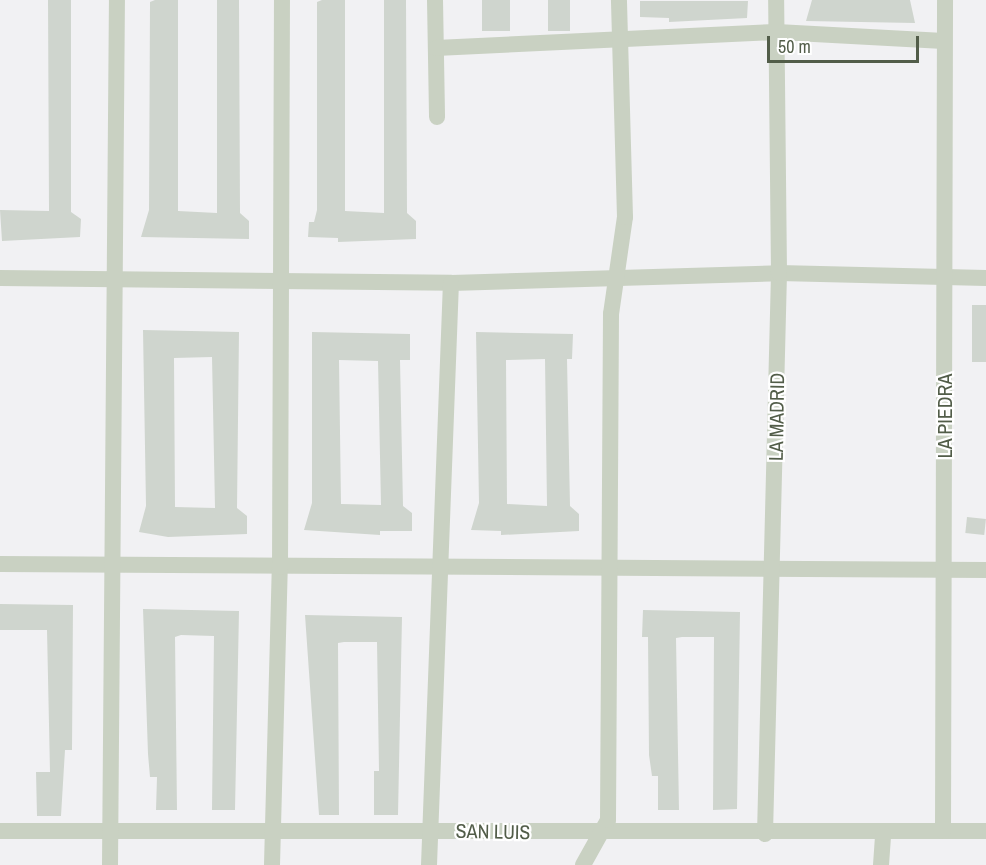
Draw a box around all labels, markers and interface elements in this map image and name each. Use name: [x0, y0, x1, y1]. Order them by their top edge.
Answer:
scale bar: [770, 24, 922, 62]
text: 50 m: [778, 34, 811, 59]
street label: LA MADRID: [763, 372, 789, 462]
street label: LA PIEDRA: [932, 373, 956, 459]
street label: SAN LUIS: [455, 818, 531, 844]

